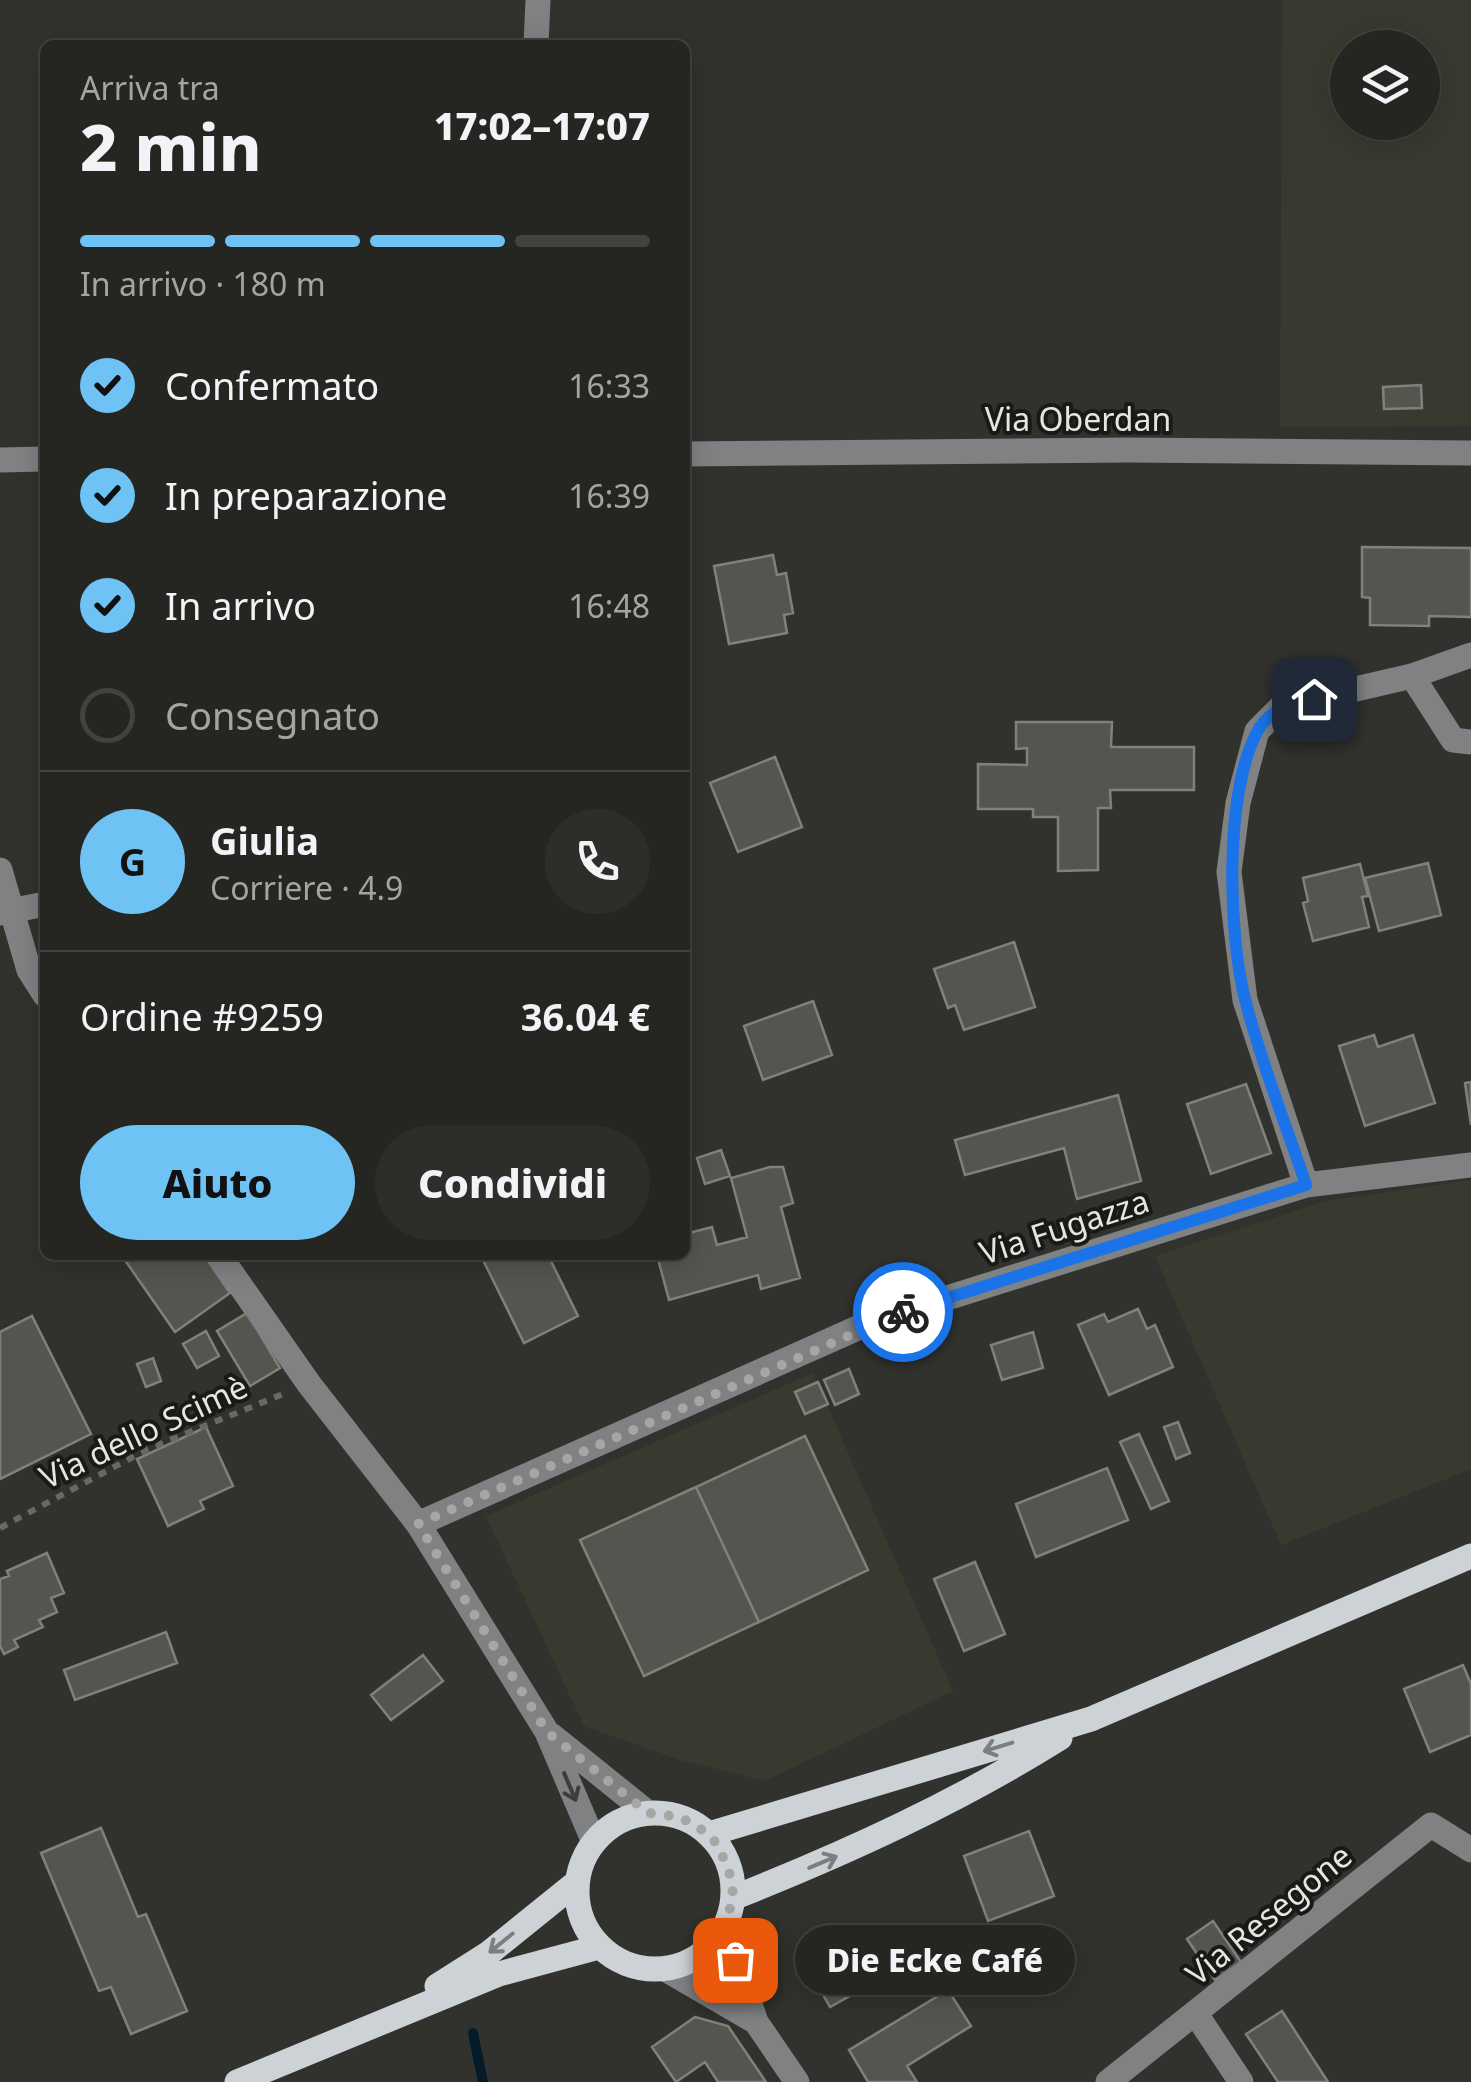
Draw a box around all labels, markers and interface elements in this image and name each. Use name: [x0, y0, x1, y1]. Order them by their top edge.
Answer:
map controls: [1330, 30, 1440, 140]
button: layers: [1330, 30, 1440, 140]
text: Arriva tra: [80, 66, 220, 109]
text: 17:02–17:07: [434, 99, 650, 151]
text: 2 min: [80, 102, 262, 190]
text: In arrivo · 180 m: [80, 262, 326, 305]
icon: check: [80, 358, 135, 413]
text: Confermato: [165, 359, 379, 411]
text: 16:33: [568, 364, 650, 407]
street label: Via Oberdan: [985, 397, 1171, 440]
icon: check: [80, 468, 135, 523]
text: In preparazione: [165, 469, 448, 521]
text: 16:39: [568, 474, 650, 517]
icon: check: [80, 578, 135, 633]
text: In arrivo: [165, 579, 316, 631]
text: 16:48: [568, 584, 650, 627]
pin: [1272, 657, 1357, 742]
icon: home: [1287, 672, 1342, 727]
text: Consegnato: [165, 689, 380, 741]
button: phone: [545, 809, 650, 914]
text: Giulia: [210, 814, 319, 866]
text: G: [119, 835, 146, 887]
text: Corriere · 4.9: [210, 866, 403, 909]
text: Ordine #9259: [80, 990, 324, 1042]
text: 36.04 €: [521, 990, 650, 1042]
button: Aiuto: [80, 1125, 355, 1240]
button: Condividi: [375, 1125, 650, 1240]
street label: Via Fugazza: [974, 1178, 1154, 1274]
courier: [853, 1262, 953, 1362]
icon: bike: [876, 1285, 931, 1340]
street label: Via dello Scimè: [32, 1364, 254, 1498]
one-way arrow: [982, 1739, 1014, 1757]
one-way arrow: [562, 1771, 580, 1802]
street label: Via Resegone: [1176, 1834, 1360, 1994]
one-way arrow: [807, 1852, 838, 1870]
pin: [693, 1918, 778, 2003]
callout: Die Ecke Café: [795, 1925, 1075, 1995]
one-way arrow: [488, 1932, 514, 1954]
icon: bag: [708, 1933, 763, 1988]
text: Die Ecke Café: [827, 1938, 1043, 1981]

